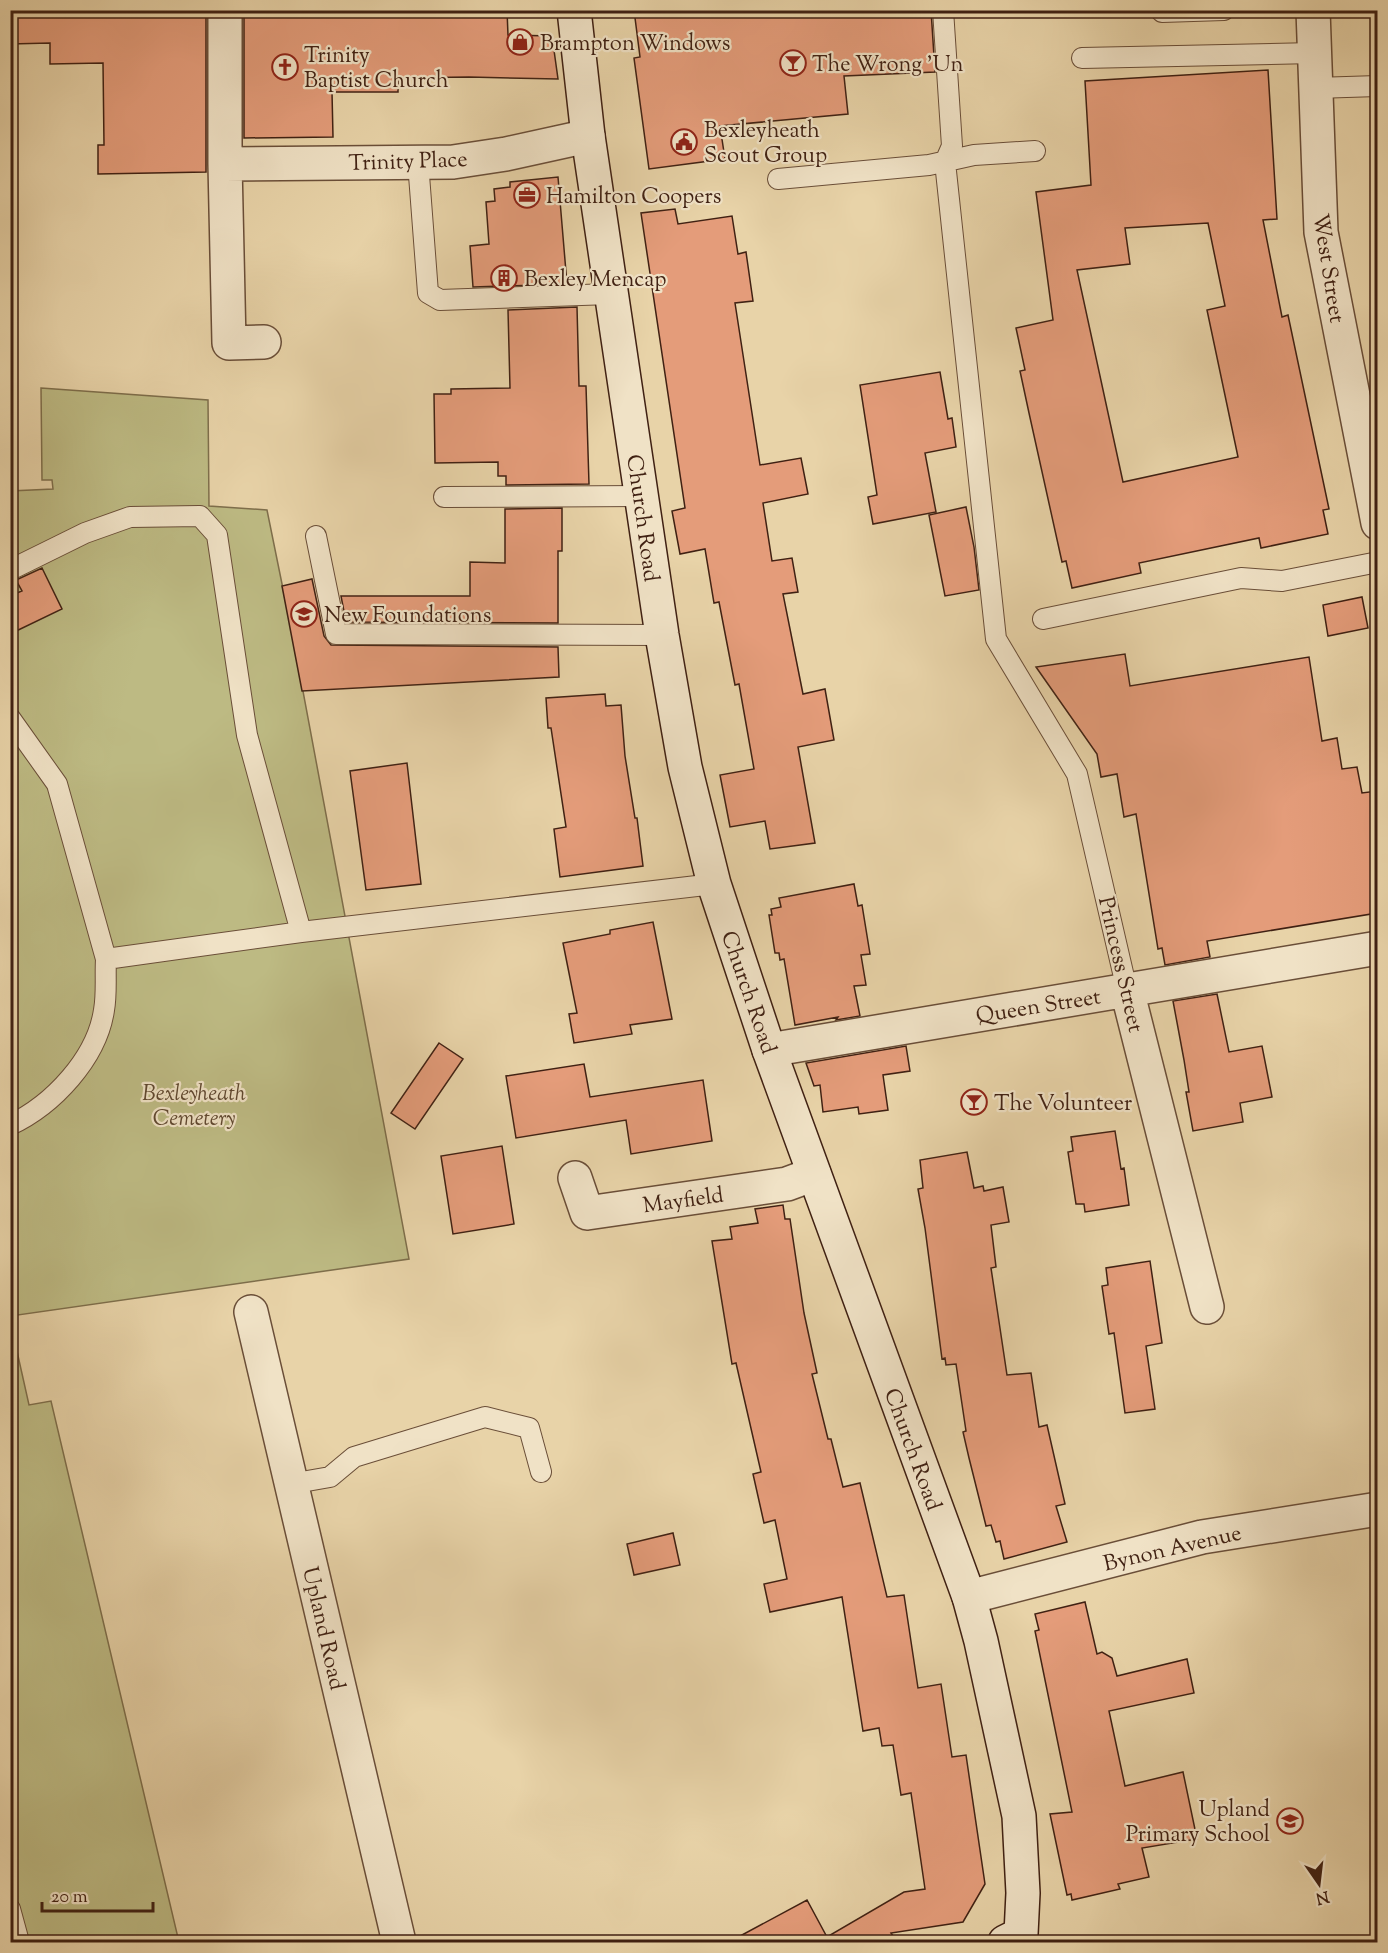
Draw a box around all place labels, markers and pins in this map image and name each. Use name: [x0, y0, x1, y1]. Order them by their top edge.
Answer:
shop icon: Brampton Windows: [505, 27, 535, 57]
place label: Brampton Windows: [540, 29, 730, 61]
place label: Trinity Baptist Church: [304, 41, 449, 98]
bar icon: The Wrong 'Un: [778, 48, 808, 78]
place label: The Wrong 'Un: [812, 50, 963, 82]
church icon: Trinity Baptist Church: [270, 52, 300, 82]
place label: Bexleyheath Scout Group: [704, 116, 827, 173]
public building icon: Bexleyheath Scout Group: [669, 127, 699, 157]
office icon: Hamilton Coopers: [512, 180, 542, 210]
place label: Hamilton Coopers: [546, 182, 721, 214]
building icon: Bexley Mencap: [489, 263, 519, 293]
place label: Bexley Mencap: [524, 265, 666, 297]
school or university icon: New Foundations: [289, 599, 319, 629]
place label: New Foundations: [324, 601, 491, 633]
bar icon: The Volunteer: [959, 1087, 989, 1117]
place label: The Volunteer: [994, 1089, 1132, 1121]
place label: Upland Primary School: [1126, 1795, 1270, 1852]
school or university icon: Upland Primary School: [1275, 1806, 1305, 1836]

